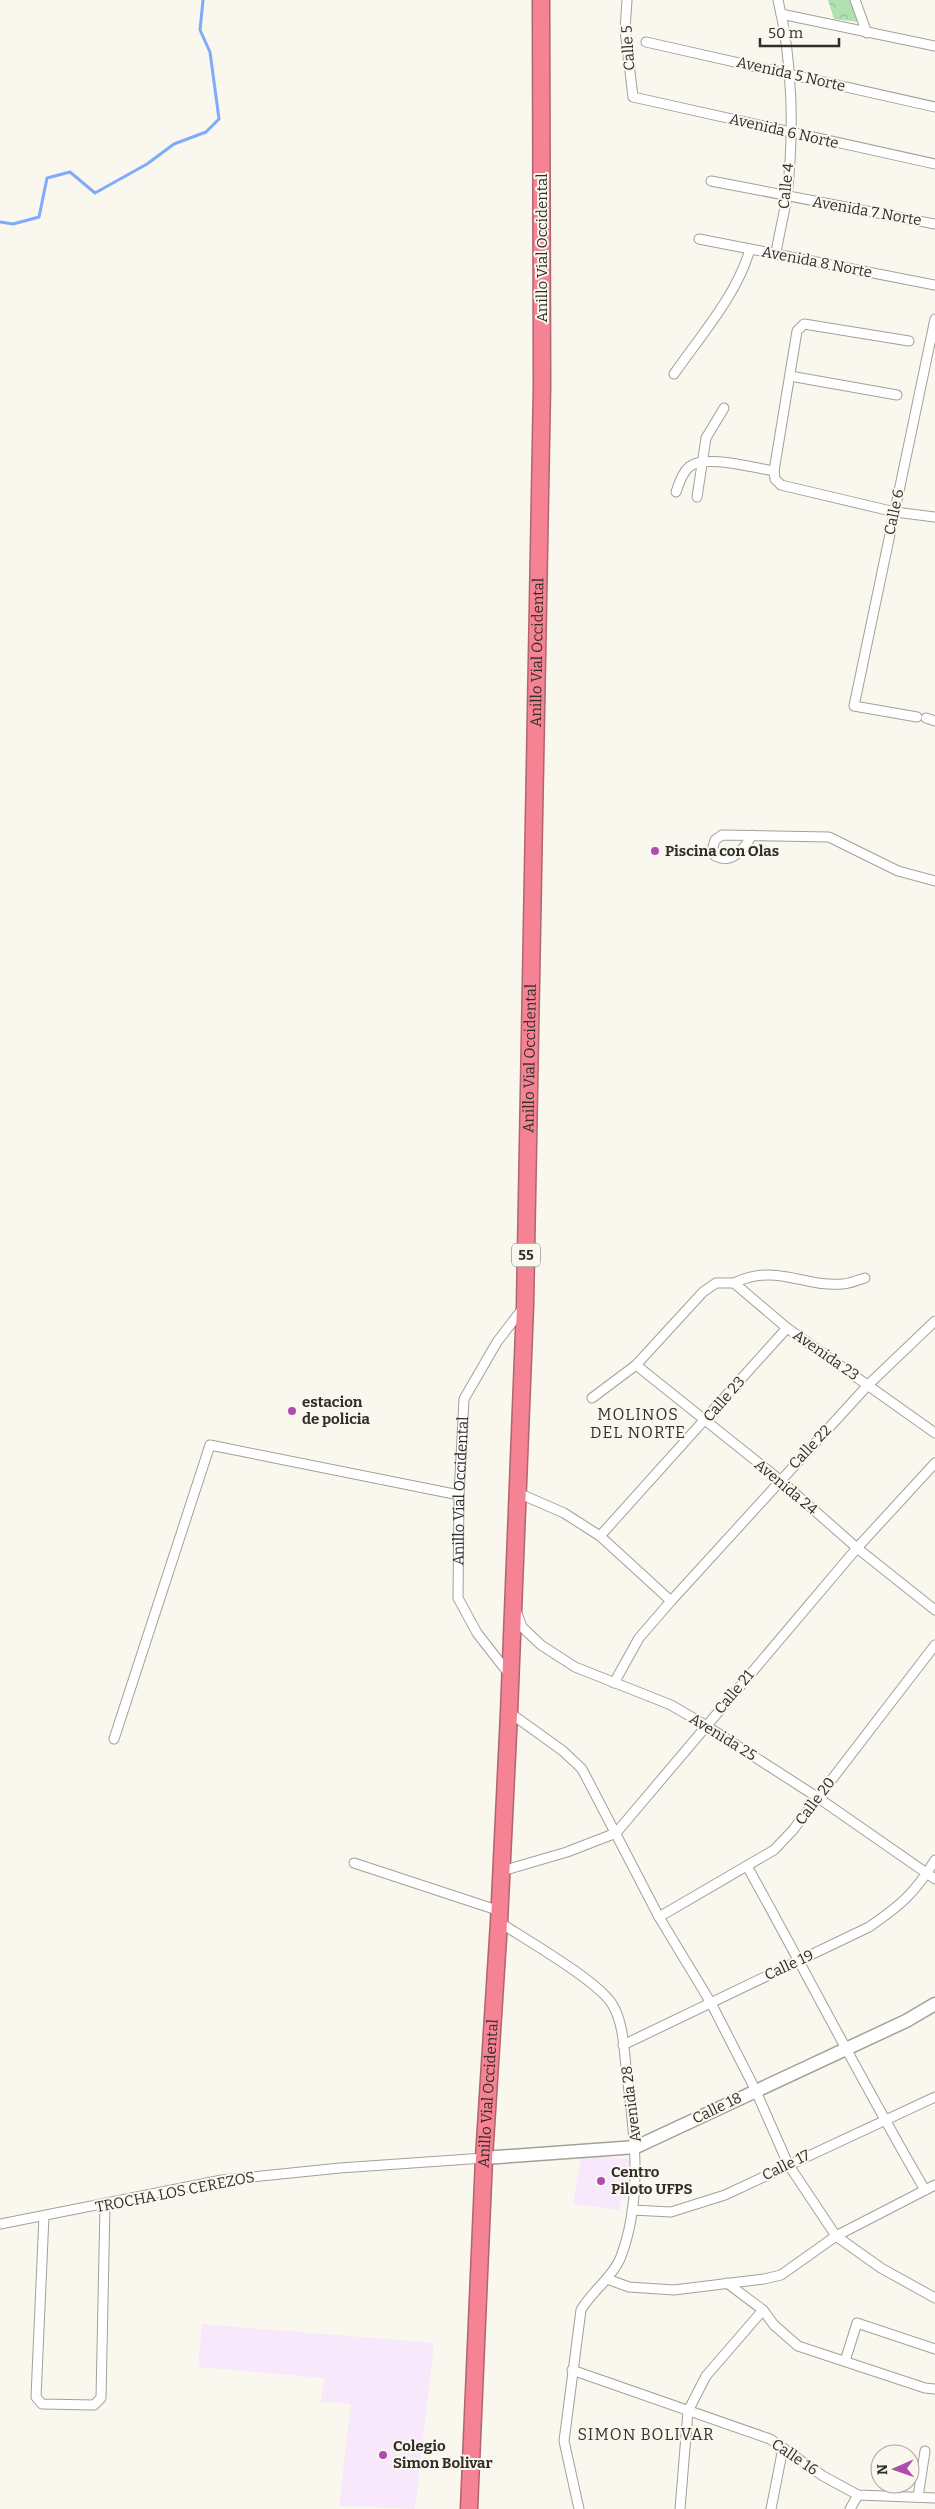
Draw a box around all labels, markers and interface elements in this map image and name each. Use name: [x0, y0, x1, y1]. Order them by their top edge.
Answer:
scale bar: [760, 15, 839, 47]
text: 50 m: [768, 24, 804, 42]
street label: Calle 5: [617, 25, 639, 71]
street label: Avenida 5 Norte: [735, 53, 847, 95]
street label: Avenida 6 Norte: [728, 110, 840, 152]
street label: Calle 4: [775, 162, 797, 210]
street label: Anillo Vial Occidental: [533, 174, 551, 322]
street label: Avenida 7 Norte: [811, 193, 923, 229]
street label: Avenida 8 Norte: [760, 242, 874, 282]
street label: Calle 6: [880, 487, 908, 536]
street label: Anillo Vial Occidental: [527, 578, 547, 727]
place label: Piscina con Olas: [665, 842, 779, 860]
marker: Piscina con Olas: [649, 845, 661, 857]
street label: Anillo Vial Occidental: [519, 984, 540, 1133]
road number: 55: [512, 1244, 540, 1266]
street label: Avenida 23: [790, 1326, 862, 1384]
street label: Calle 23: [699, 1373, 749, 1425]
place label: estacion de policia: [302, 1393, 370, 1428]
marker: estacion de policia: [286, 1405, 298, 1417]
district label: MOLINOS DEL NORTE: [590, 1405, 686, 1442]
street label: Anillo Vial Occidental: [449, 1416, 472, 1566]
street label: Calle 22: [785, 1421, 835, 1473]
street label: Avenida 24: [751, 1456, 821, 1519]
street label: Calle 21: [710, 1666, 758, 1718]
street label: Avenida 25: [686, 1709, 760, 1765]
street label: Calle 20: [791, 1774, 839, 1828]
street label: Calle 19: [761, 1946, 817, 1984]
street label: Anillo Vial Occidental: [475, 2018, 502, 2168]
street label: Avenida 28: [617, 2065, 645, 2143]
street label: Calle 18: [689, 2088, 745, 2128]
street label: Calle 17: [759, 2146, 813, 2184]
place label: Centro Piloto UFPS: [611, 2163, 692, 2198]
street label: TROCHA LOS CEREZOS: [94, 2168, 256, 2216]
marker: Centro Piloto UFPS: [595, 2175, 607, 2187]
district label: SIMON BOLIVAR: [577, 2425, 715, 2444]
street label: Calle 16: [768, 2435, 822, 2479]
place label: Colegio Simon Bolivar: [393, 2437, 493, 2472]
north arrow: [870, 2444, 920, 2494]
marker: Colegio Simon Bolivar: [377, 2449, 389, 2461]
text: N: [874, 2464, 891, 2475]

